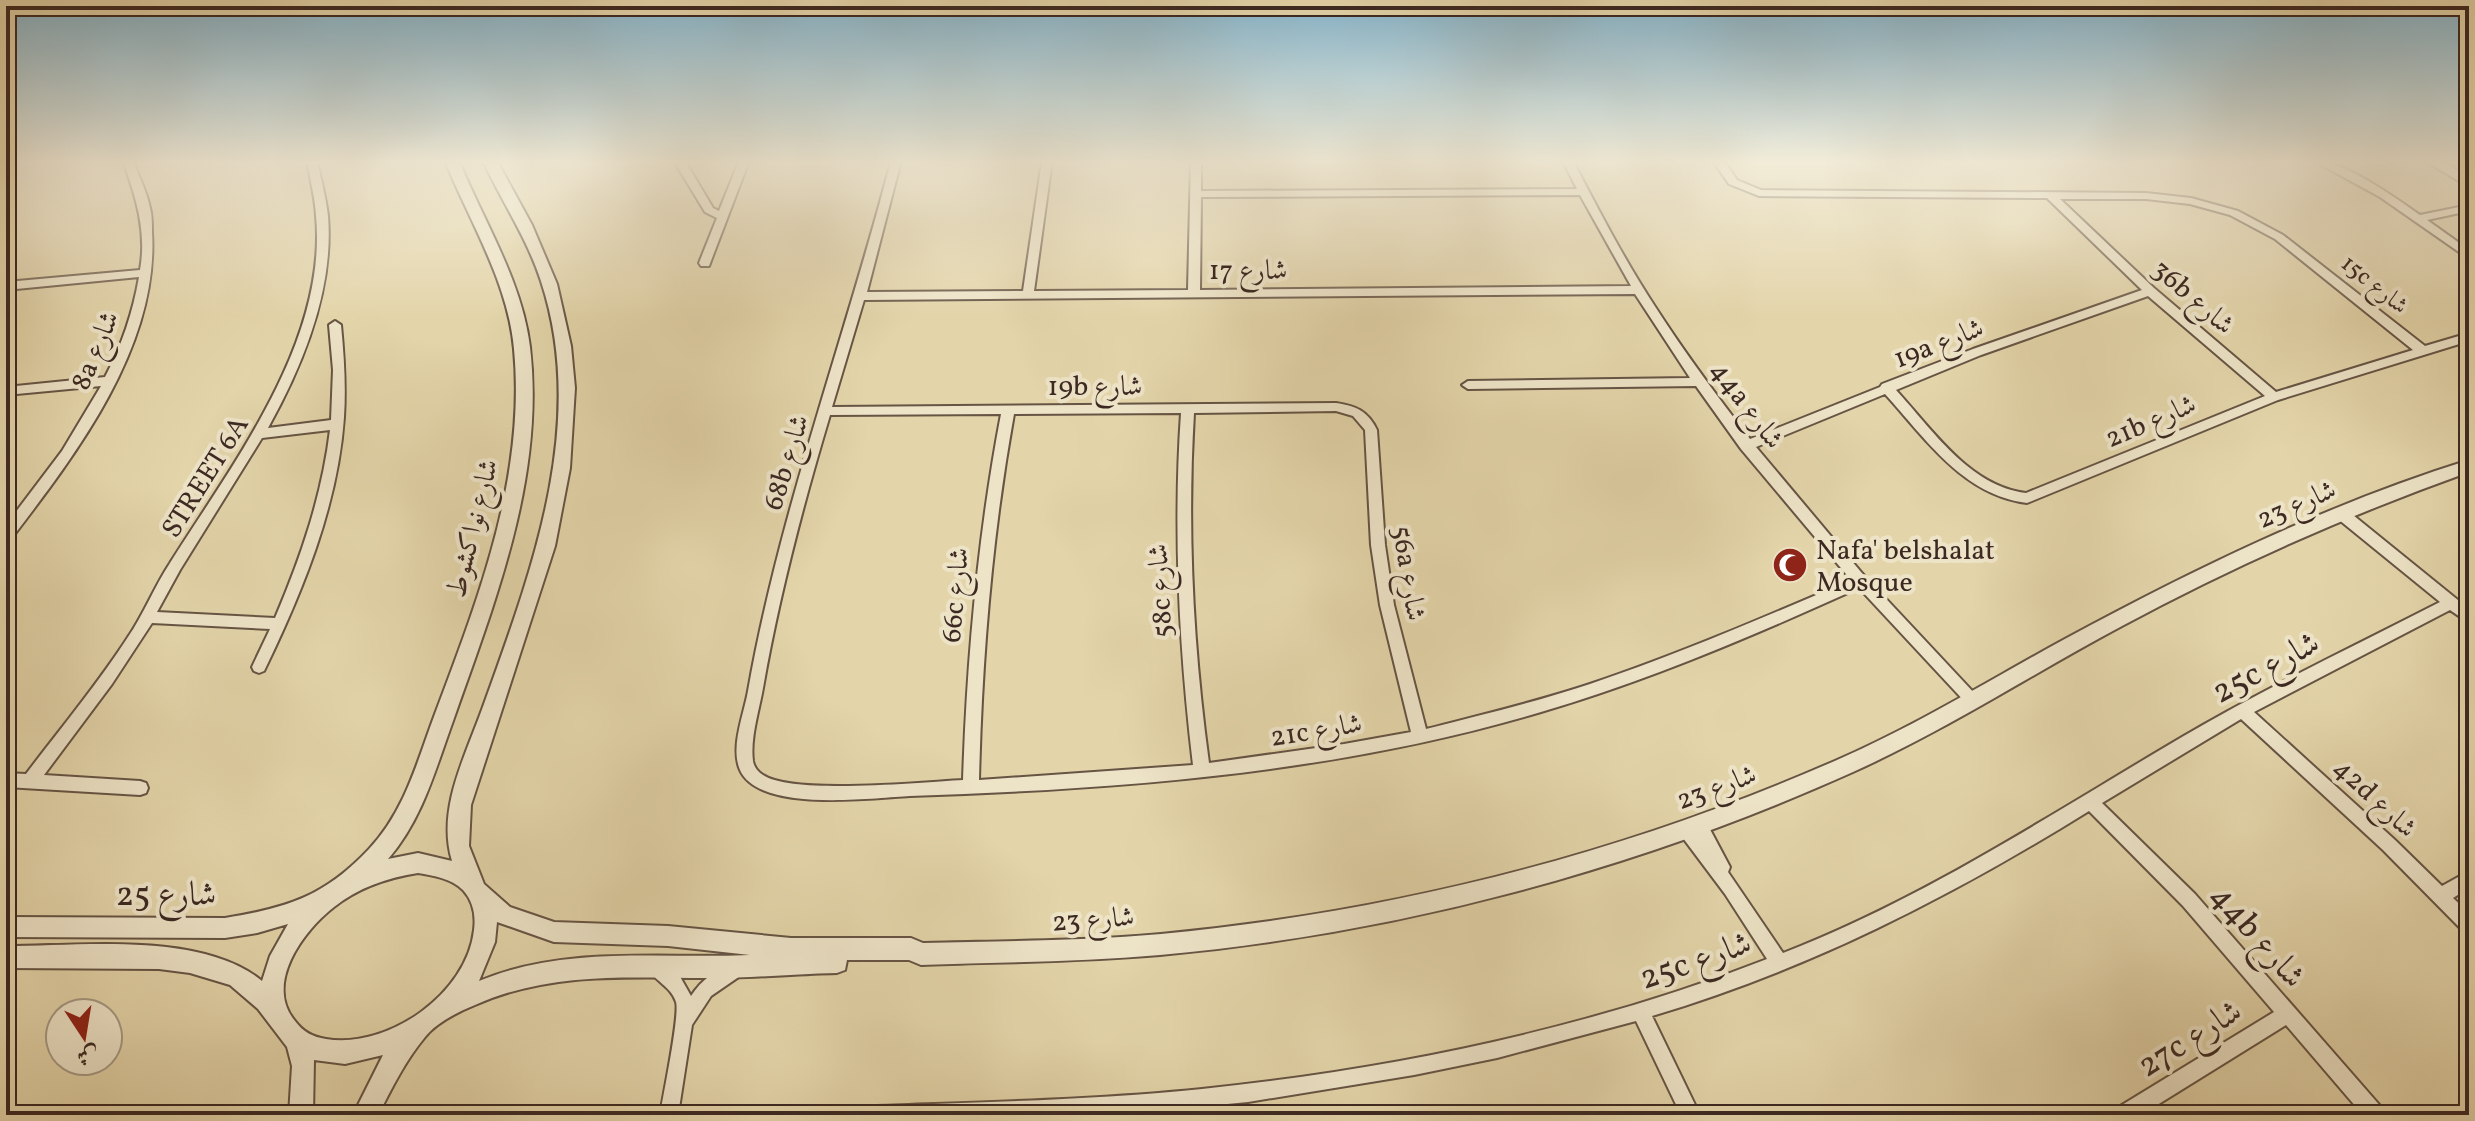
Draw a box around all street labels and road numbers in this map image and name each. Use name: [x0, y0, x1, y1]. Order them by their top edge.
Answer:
street label: 15c شارع: [2332, 248, 2415, 324]
street label: 36b شارع: [2141, 251, 2242, 346]
street label: شارع 17: [1209, 252, 1287, 293]
street label: 8a شارع: [62, 305, 132, 397]
street label: 19a شارع: [1888, 309, 1990, 381]
street label: 44a شارع: [1698, 353, 1792, 459]
street label: 19b شارع: [1048, 368, 1142, 409]
street label: 21b شارع: [2099, 386, 2203, 461]
street label: STREET 6A: [153, 409, 259, 546]
street label: 68b شارع: [754, 410, 822, 516]
street label: شارع نواكشوط: [437, 455, 511, 602]
street label: شارع 23: [2251, 471, 2343, 541]
street label: 56a شارع: [1379, 523, 1434, 624]
street label: 58c شارع: [1140, 543, 1185, 639]
street label: 66c شارع: [933, 546, 982, 644]
street label: 25c شارع: [2205, 621, 2330, 719]
street label: 21c شارع: [1268, 705, 1366, 760]
street label: 42d شارع: [2322, 750, 2425, 849]
street label: شارع 23: [1671, 756, 1763, 823]
street label: شارع 25: [116, 873, 216, 922]
street label: 44b شارع: [2196, 875, 2315, 1001]
street label: شارع 23: [1051, 898, 1136, 945]
street label: 25c شارع: [1634, 921, 1759, 1005]
street label: 27c شارع: [2130, 990, 2253, 1092]

